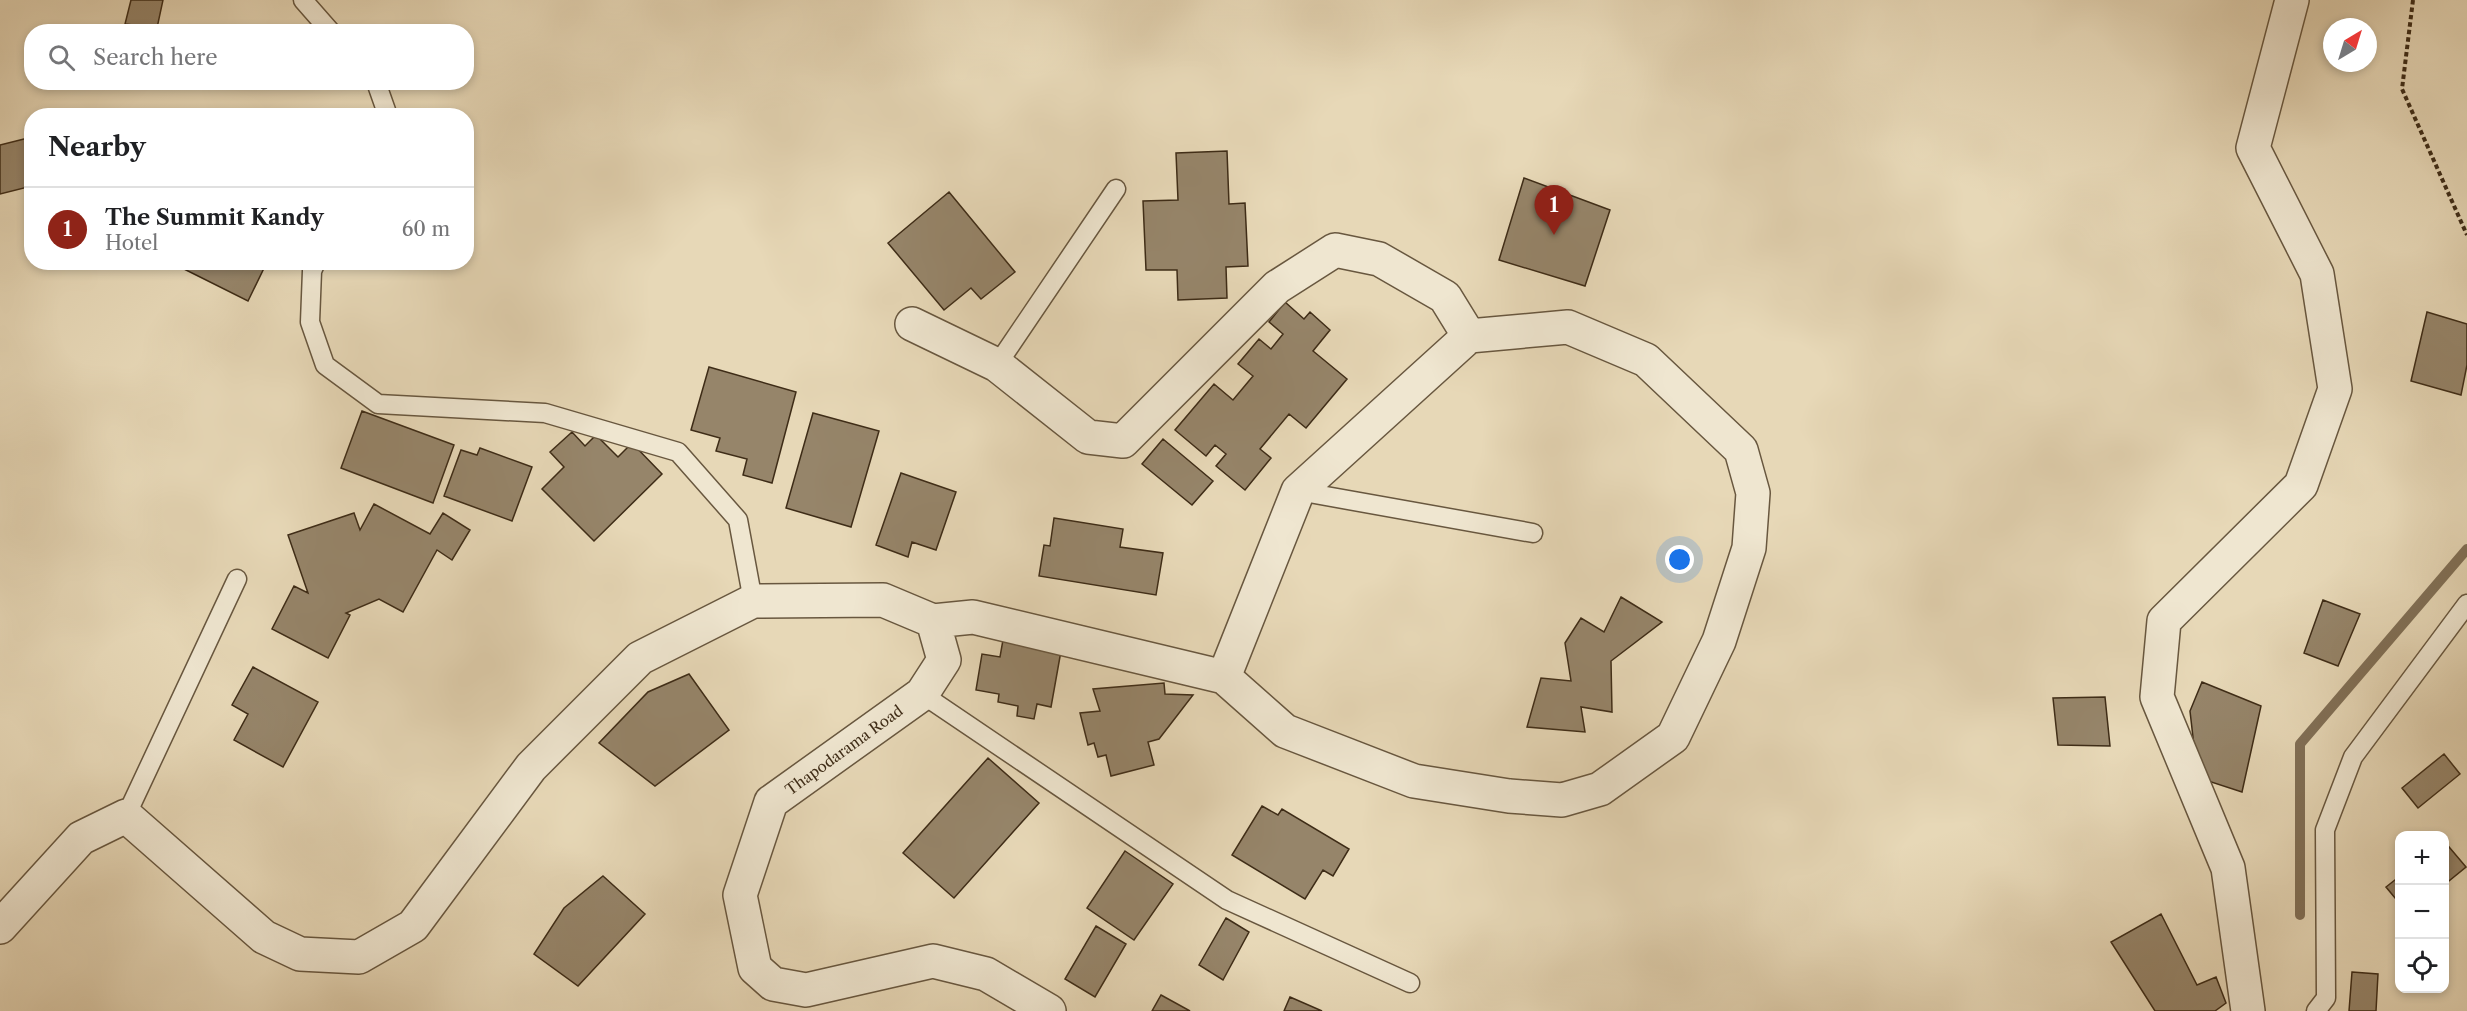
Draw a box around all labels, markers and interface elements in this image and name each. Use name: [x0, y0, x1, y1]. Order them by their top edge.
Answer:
north arrow: [2323, 18, 2377, 72]
search box: [24, 24, 474, 90]
icon: search: [45, 41, 78, 74]
text: Search here: [93, 44, 218, 71]
text: Nearby: [48, 131, 146, 163]
pin: 1: [1534, 186, 1574, 235]
text: The Summit Kandy: [105, 204, 324, 231]
text: 1: [63, 217, 72, 241]
text: 60 m: [402, 217, 450, 241]
text: Hotel: [105, 231, 158, 255]
your location: [1665, 545, 1694, 574]
street label: Thapodarama Road: [781, 701, 907, 799]
map controls: [2395, 831, 2449, 993]
button: +: [2395, 831, 2449, 885]
button: −: [2395, 885, 2449, 939]
button: locate: [2395, 939, 2449, 993]

